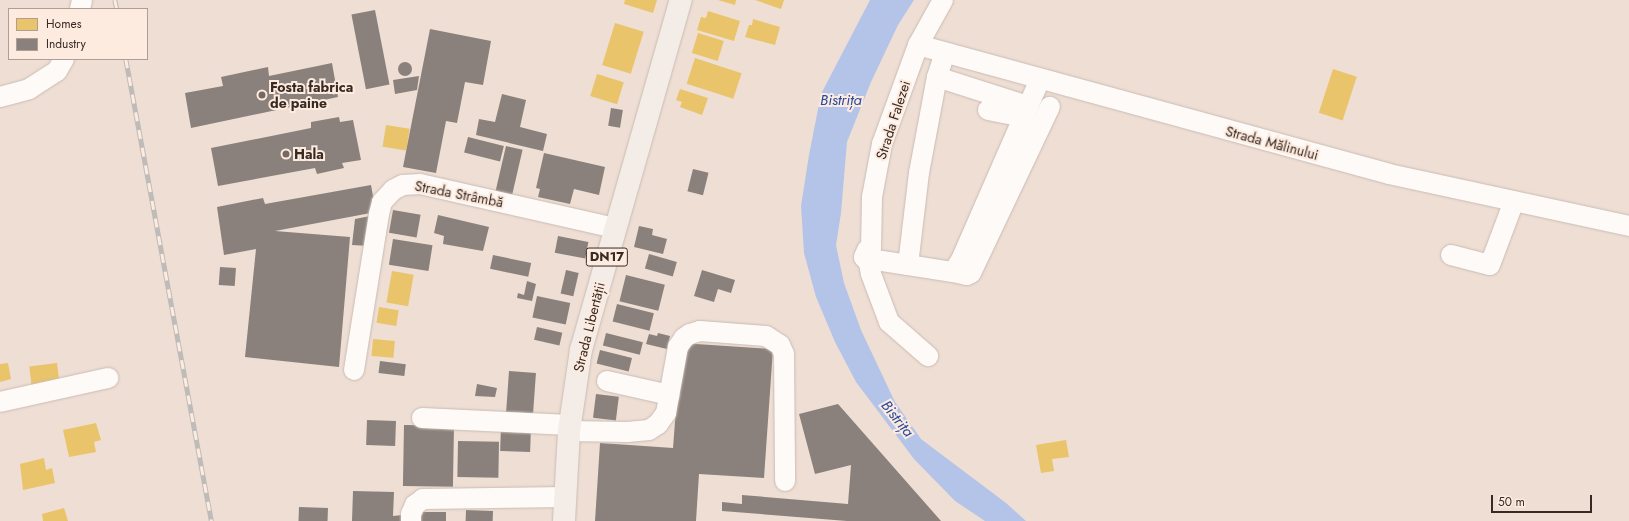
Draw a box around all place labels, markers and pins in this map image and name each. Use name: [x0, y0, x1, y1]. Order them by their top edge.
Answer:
place label: Fosta fabrica de paine: [270, 79, 353, 112]
marker: Fosta fabrica de paine: [257, 90, 267, 100]
place label: Hala: [294, 146, 324, 162]
marker: Hala: [281, 149, 291, 159]

